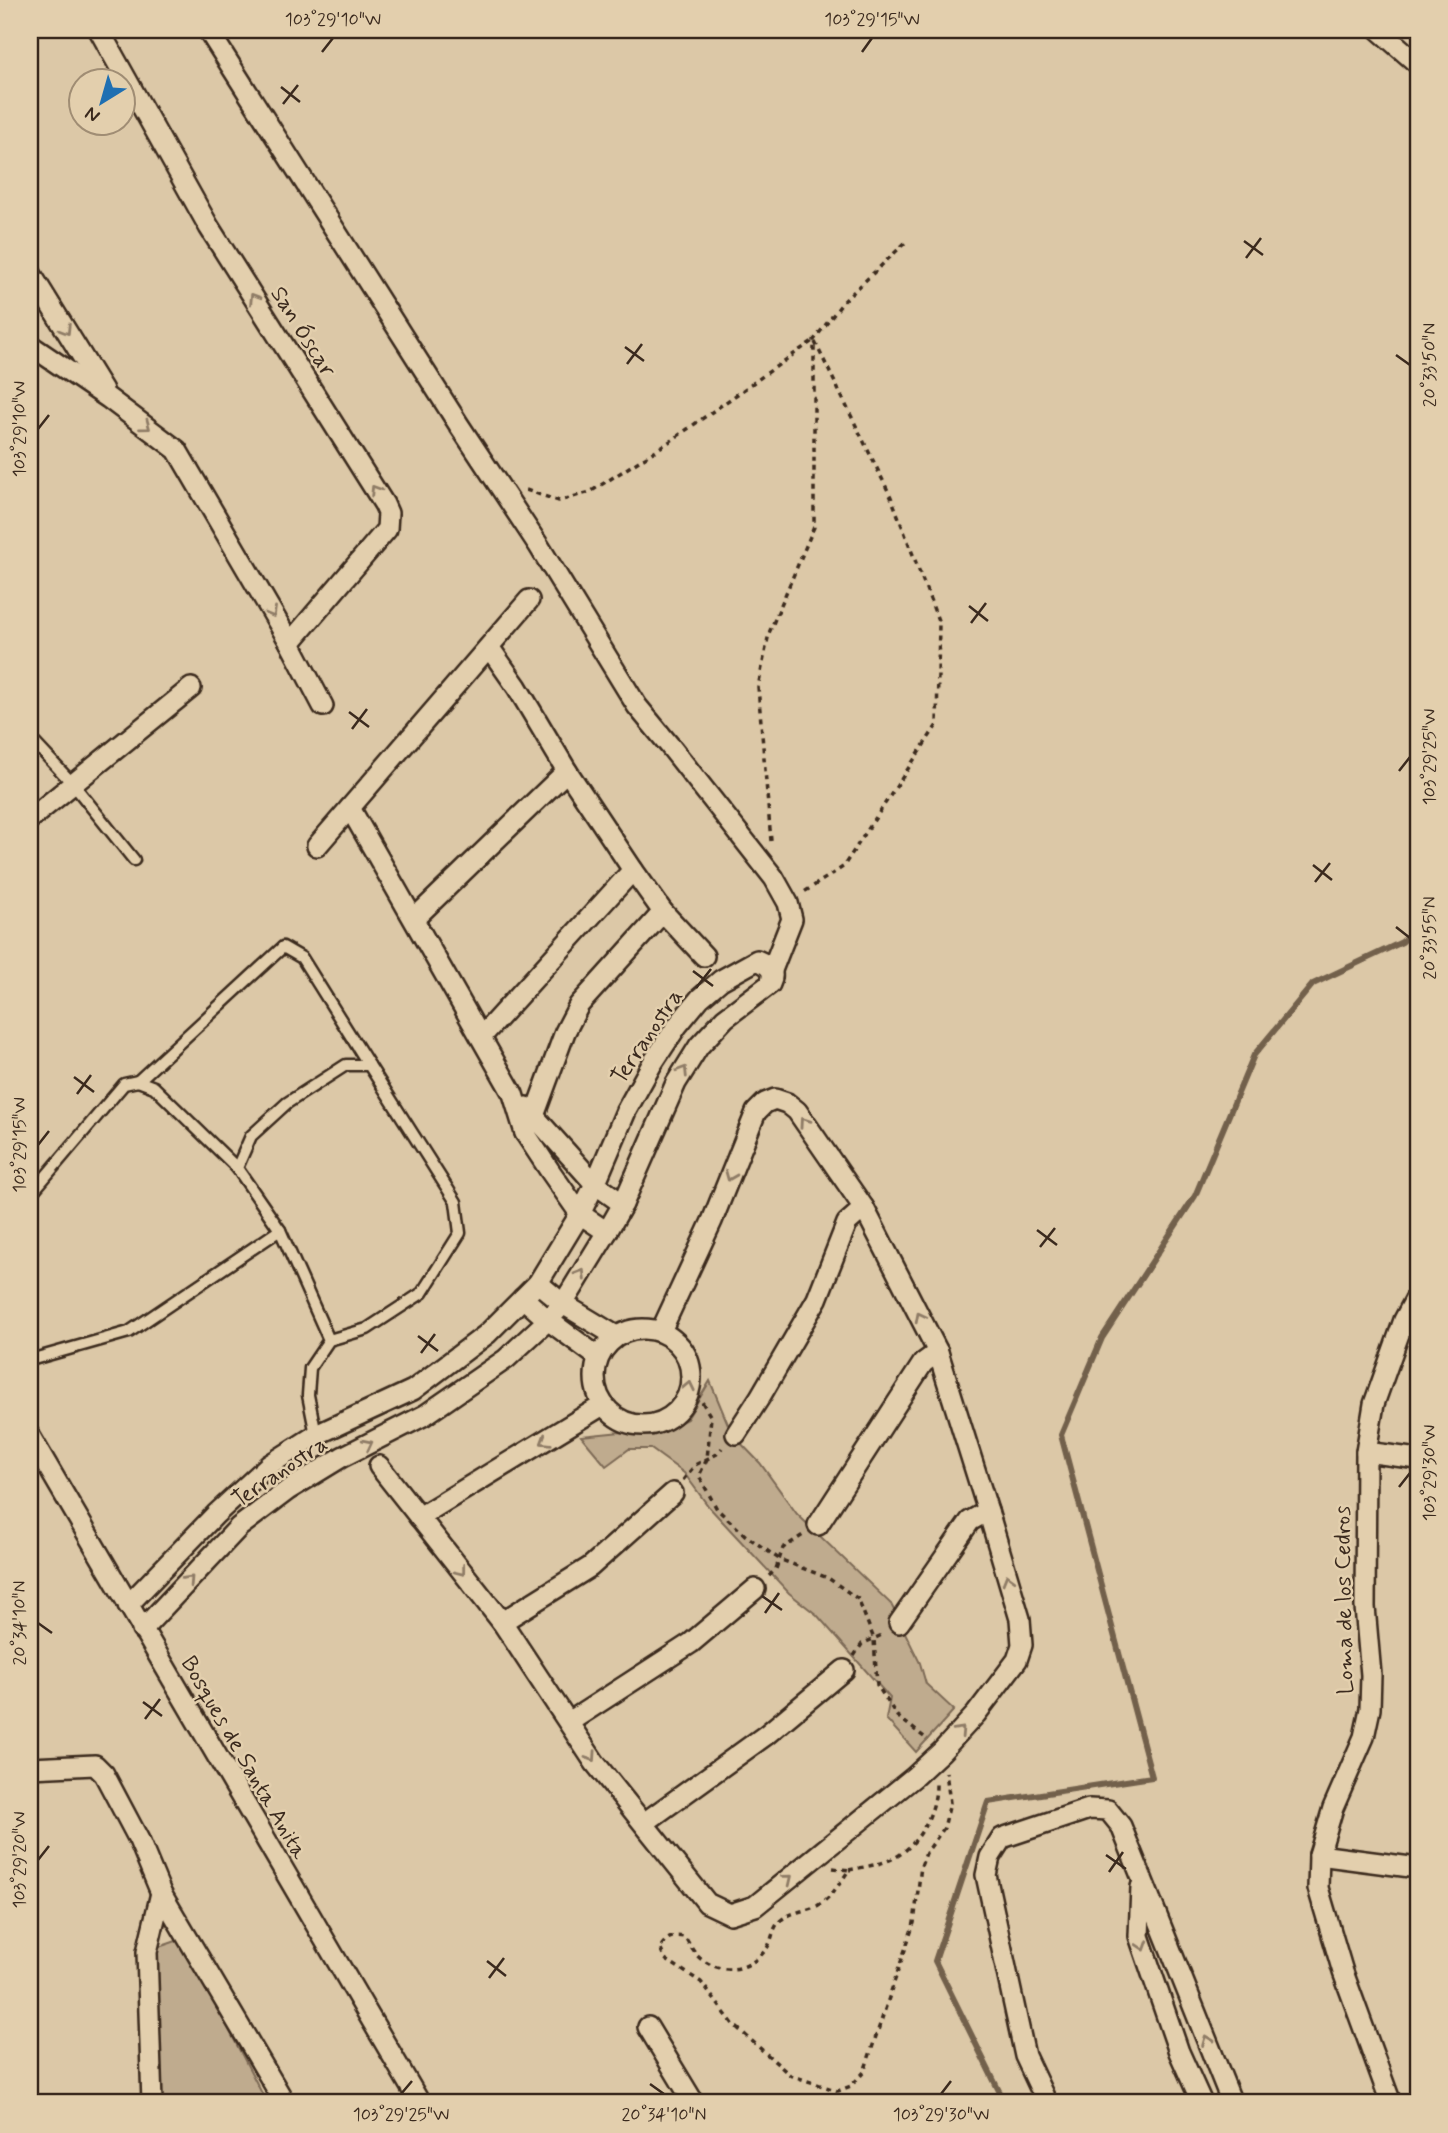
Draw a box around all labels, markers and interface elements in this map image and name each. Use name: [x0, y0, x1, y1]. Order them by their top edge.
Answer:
text: 103°29'10"W: [285, 8, 381, 32]
text: 103°29'15"W: [824, 8, 920, 32]
north arrow: [66, 66, 136, 136]
text: N: [80, 101, 105, 128]
street label: San Óscar: [263, 281, 342, 383]
one-way arrow: [249, 292, 262, 305]
one-way arrow: [57, 322, 70, 335]
text: 20°33'50"N: [1418, 323, 1442, 407]
text: 103°29'10"W: [8, 381, 32, 477]
one-way arrow: [138, 418, 150, 431]
one-way arrow: [371, 485, 384, 498]
one-way arrow: [264, 605, 277, 618]
text: 103°29'25"W: [1418, 709, 1442, 805]
text: 20°33'55"N: [1418, 896, 1442, 980]
street label: Terranostra: [605, 984, 691, 1091]
one-way arrow: [675, 1066, 688, 1079]
text: 103°29'15"W: [8, 1097, 32, 1193]
one-way arrow: [800, 1117, 812, 1130]
one-way arrow: [724, 1169, 738, 1182]
one-way arrow: [573, 1269, 586, 1282]
one-way arrow: [914, 1312, 928, 1325]
one-way arrow: [681, 1380, 696, 1392]
text: 103°29'30"W: [1418, 1425, 1442, 1521]
street label: Terranostra: [227, 1430, 334, 1516]
one-way arrow: [540, 1433, 553, 1446]
one-way arrow: [361, 1438, 373, 1452]
street label: Loma de los Cedros: [1328, 1505, 1362, 1695]
one-way arrow: [453, 1563, 466, 1575]
one-way arrow: [1001, 1573, 1016, 1585]
one-way arrow: [180, 1575, 193, 1588]
text: 20°34'10"N: [8, 1581, 32, 1665]
street label: Bosques de Santa Anita: [173, 1651, 314, 1865]
one-way arrow: [952, 1726, 964, 1739]
one-way arrow: [583, 1749, 596, 1762]
text: 103°29'20"W: [8, 1811, 32, 1909]
one-way arrow: [779, 1875, 792, 1887]
one-way arrow: [1134, 1940, 1149, 1952]
one-way arrow: [1201, 2035, 1215, 2047]
text: 103°29'25"W: [353, 2103, 449, 2127]
text: 20°34'10"N: [622, 2103, 706, 2127]
text: 103°29'30"W: [893, 2103, 989, 2127]

